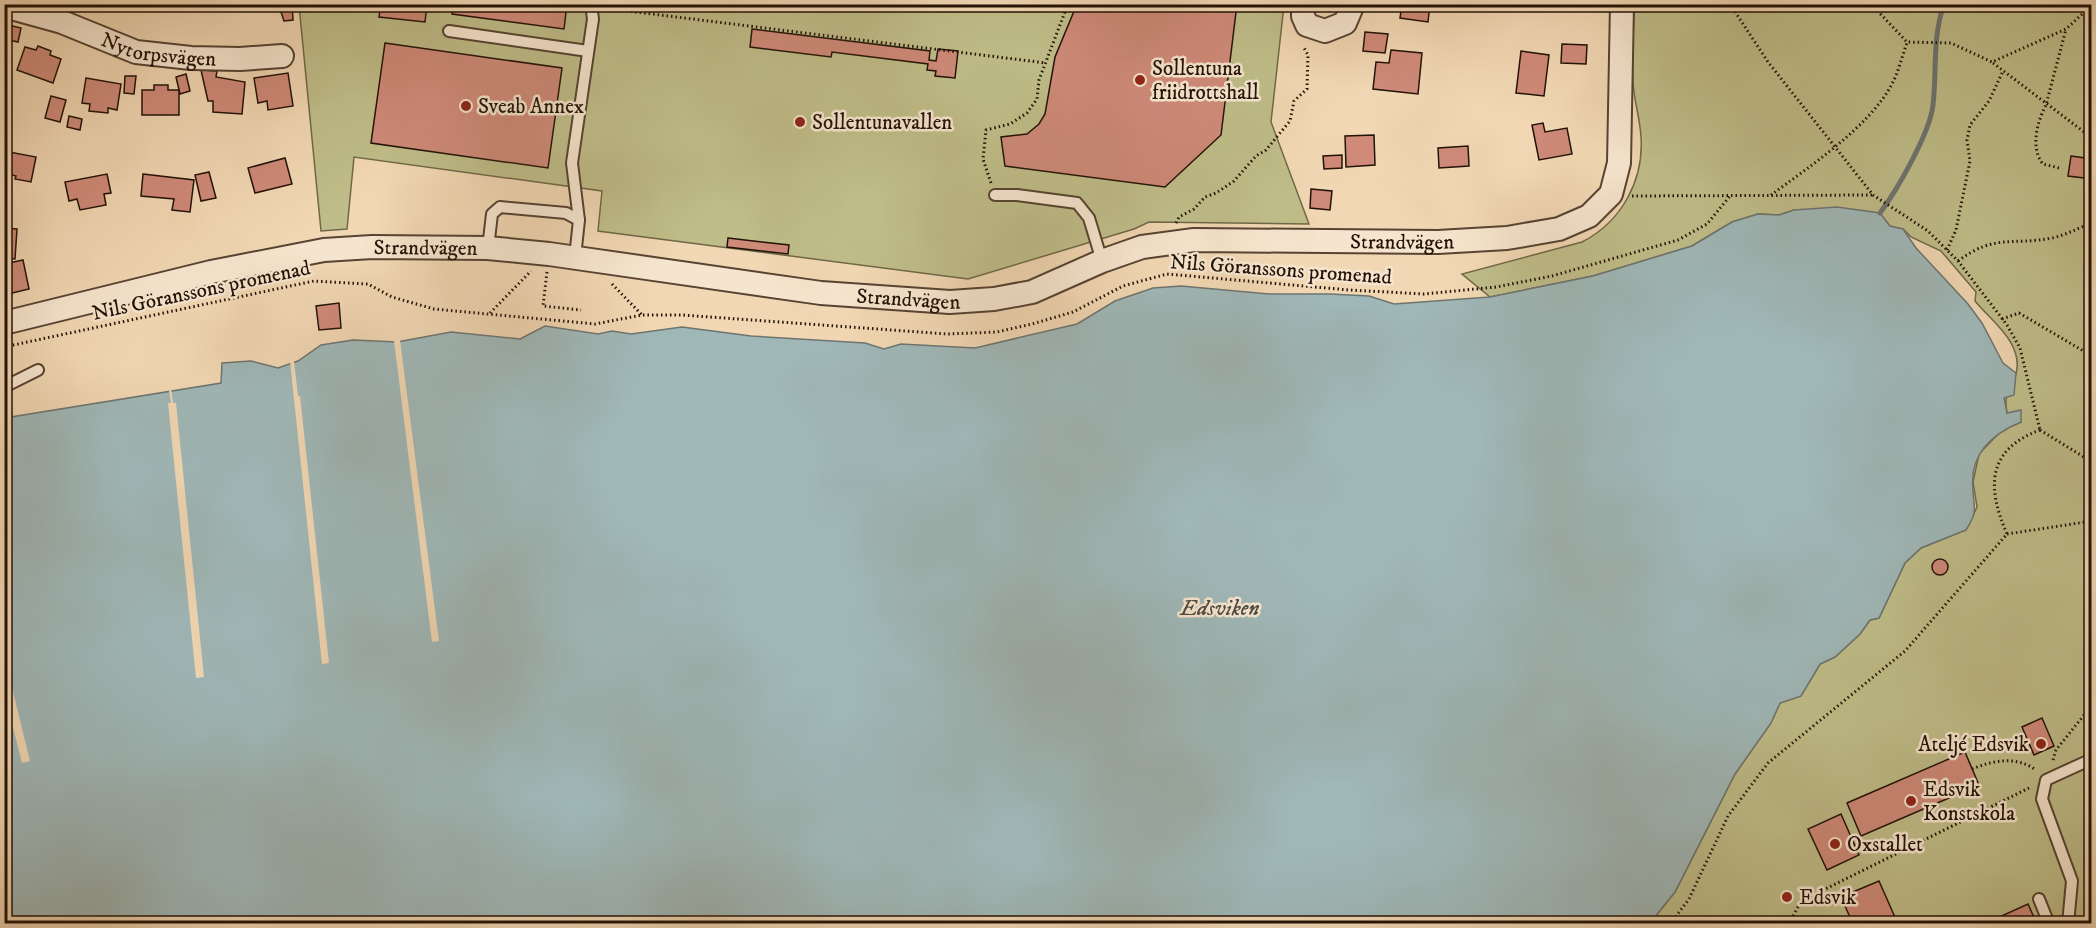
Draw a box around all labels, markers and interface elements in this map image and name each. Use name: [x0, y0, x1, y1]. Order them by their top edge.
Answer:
street label: Nytorpsvägen: [97, 27, 216, 73]
place label: Sollentuna friidrottshall: [1152, 56, 1260, 106]
marker: Sollentuna friidrottshall: [1133, 73, 1147, 87]
place label: Sveab Annex: [478, 94, 584, 120]
marker: Sveab Annex: [459, 99, 473, 113]
place label: Sollentunavallen: [812, 110, 952, 136]
marker: Sollentunavallen: [793, 115, 807, 129]
street label: Strandvägen: [1350, 229, 1455, 256]
street label: Strandvägen: [374, 235, 478, 262]
street label: Nils Göranssons promenad: [1169, 249, 1393, 291]
street label: Nils Göranssons promenad: [90, 255, 313, 327]
street label: Strandvägen: [856, 284, 961, 316]
water label: Edsviken: [1179, 595, 1259, 622]
place label: Ateljé Edsvik: [1918, 732, 2030, 758]
marker: Ateljé Edsvik: [2034, 737, 2048, 751]
place label: Edsvik Konstskola: [1923, 777, 2015, 827]
marker: Edsvik Konstskola: [1904, 794, 1918, 808]
place label: Oxstallet: [1847, 832, 1923, 858]
marker: Oxstallet: [1828, 837, 1842, 851]
place label: Edsvik: [1799, 885, 1857, 911]
marker: Edsvik: [1780, 890, 1794, 904]

